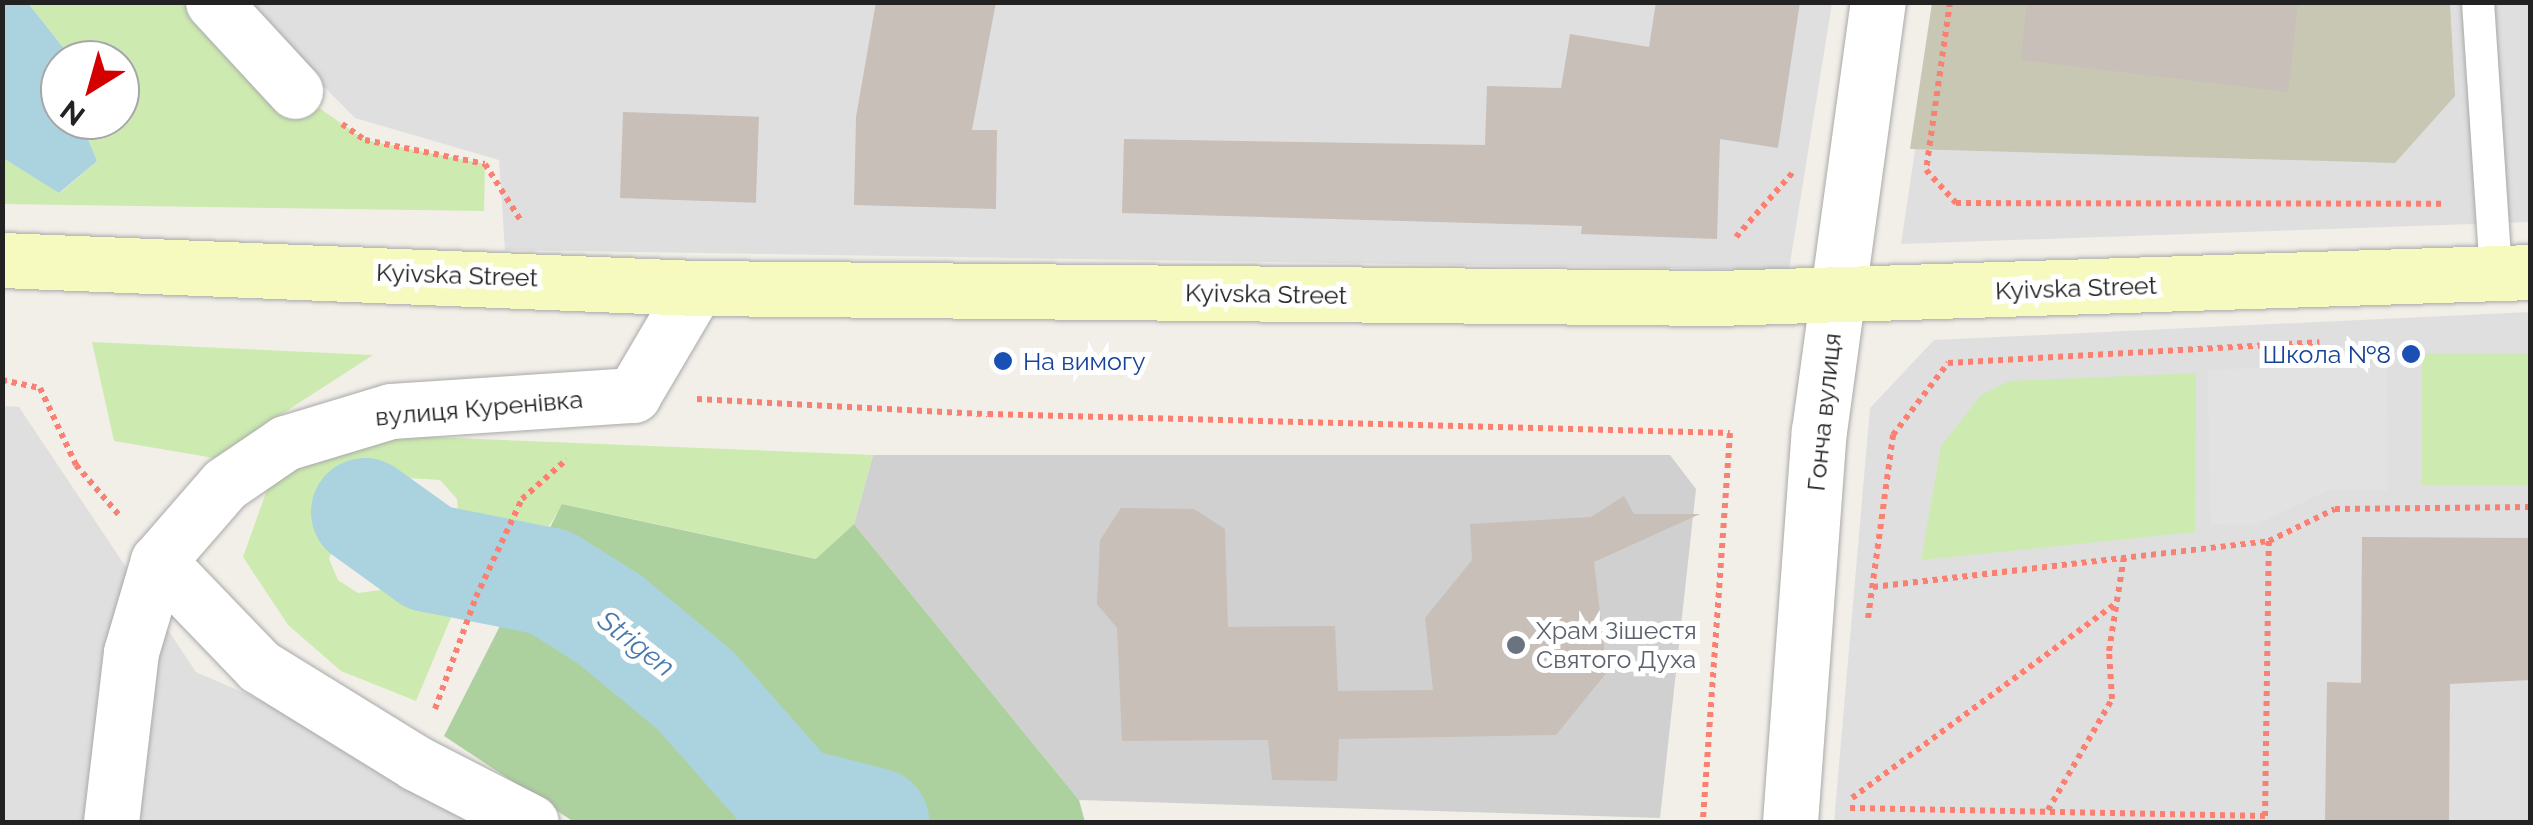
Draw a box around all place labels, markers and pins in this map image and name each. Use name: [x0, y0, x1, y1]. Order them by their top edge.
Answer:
place label: Школа №8: [2263, 339, 2391, 369]
marker: Школа №8: [2400, 343, 2422, 365]
place label: На вимогу: [1023, 346, 1146, 376]
marker: На вимогу: [992, 350, 1014, 372]
place label: Храм Зішестя Святого Духа: [1536, 616, 1697, 675]
marker: Храм Зішестя Святого Духа: [1505, 634, 1527, 656]

